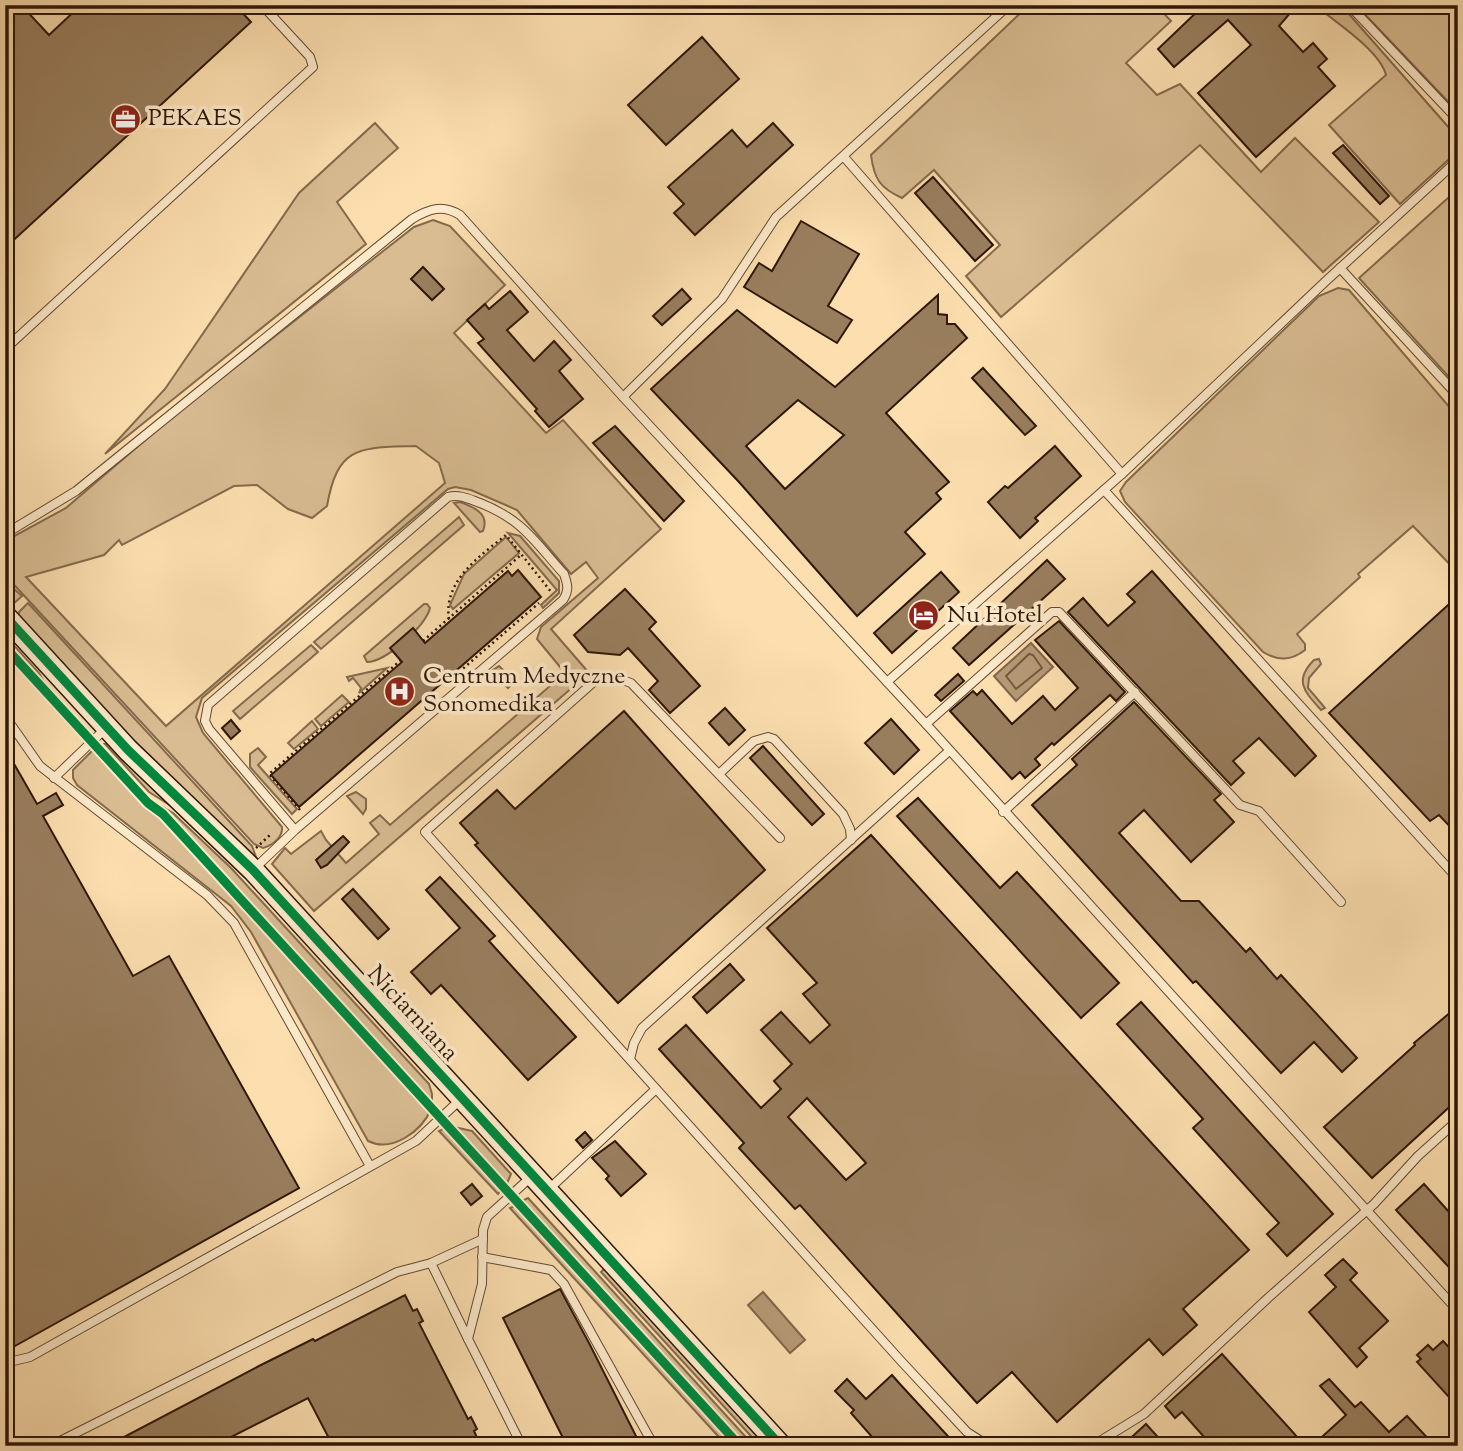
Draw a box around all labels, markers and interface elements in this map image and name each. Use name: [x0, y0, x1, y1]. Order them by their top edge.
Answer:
office icon: PEKAES: [108, 102, 142, 136]
place label: PEKAES: [148, 102, 242, 136]
hotel icon: Nu Hotel: [907, 599, 941, 633]
place label: Nu Hotel: [947, 599, 1043, 633]
place label: Centrum Medyczne Sonomedika: [423, 660, 626, 722]
hospital icon: Centrum Medyczne Sonomedika: [383, 674, 417, 708]
street label: Niciarniana: [358, 958, 466, 1070]

